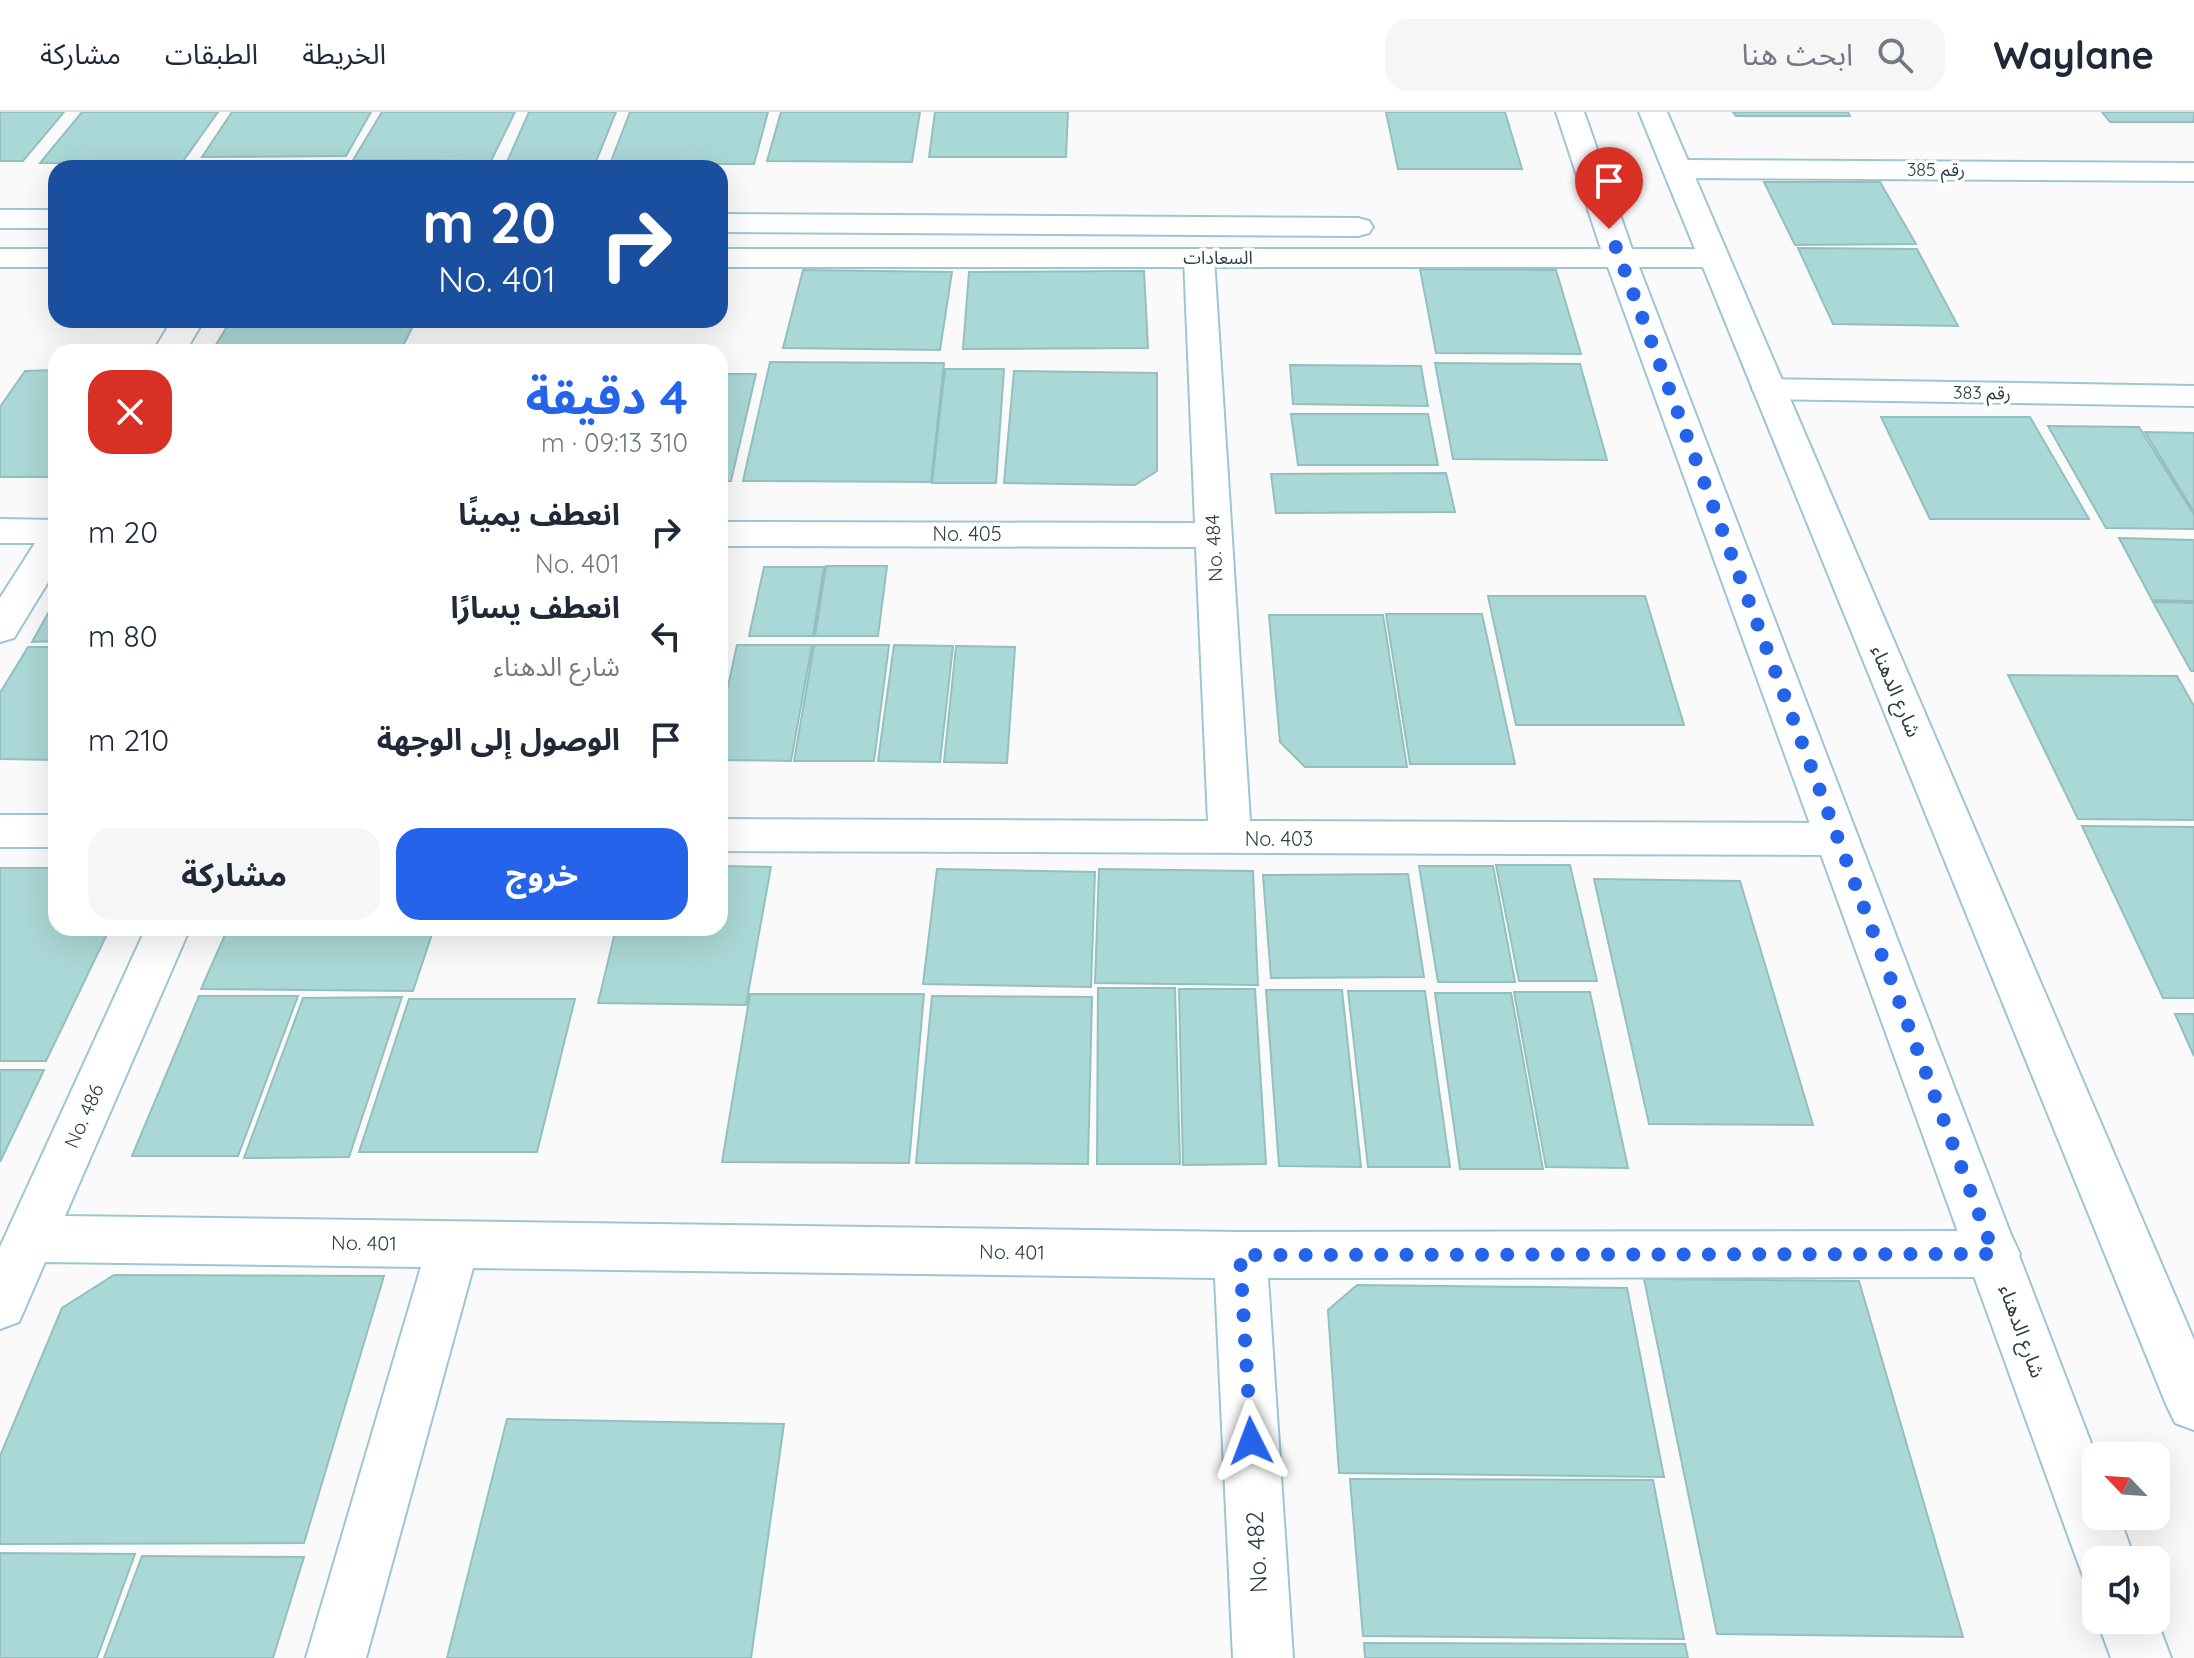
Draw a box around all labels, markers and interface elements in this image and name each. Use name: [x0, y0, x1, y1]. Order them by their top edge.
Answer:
search box: [1385, 19, 1945, 91]
text: Waylane: [1993, 31, 2154, 79]
icon: search: [1873, 33, 1917, 77]
text: ابحث هنا: [1742, 35, 1853, 73]
text: مشاركة: [40, 36, 121, 71]
text: الطبقات: [165, 36, 258, 71]
text: الخريطة: [302, 36, 386, 71]
pin: [1575, 147, 1643, 229]
street label: رقم 385: [1907, 158, 1965, 183]
icon: arrive: [1587, 159, 1631, 203]
text: 20 m: [422, 187, 556, 257]
icon: right: [584, 192, 688, 296]
street label: السعادات: [1183, 246, 1253, 269]
text: No. 401: [438, 256, 556, 301]
text: 4 دقيقة: [526, 366, 688, 426]
button: close: [88, 370, 172, 454]
street label: رقم 383: [1953, 380, 2011, 407]
text: 310 m · 09:13: [541, 426, 688, 459]
text: انعطف يمينًا: [458, 495, 620, 533]
icon: right: [644, 510, 688, 554]
text: 20 m: [88, 513, 158, 551]
street label: No. 484: [1199, 514, 1228, 582]
street label: No. 405: [932, 521, 1002, 546]
text: No. 401: [535, 547, 620, 580]
text: انعطف يسارًا: [450, 588, 620, 626]
icon: left: [644, 614, 688, 658]
text: 80 m: [88, 617, 158, 655]
street label: شارع الدهناء: [1863, 641, 1927, 742]
text: شارع الدهناء: [493, 650, 620, 683]
icon: arrive: [644, 718, 688, 762]
text: الوصول إلى الوجهة: [377, 720, 620, 758]
text: 210 m: [88, 721, 169, 759]
street label: No. 403: [1245, 826, 1313, 851]
button: مشاركة: [88, 828, 380, 920]
button: خروج: [396, 828, 688, 920]
street label: No. 486: [58, 1080, 109, 1152]
street label: No. 401: [331, 1229, 397, 1256]
street label: No. 401: [979, 1238, 1045, 1265]
street label: شارع الدهناء: [1991, 1281, 2051, 1382]
position arrow: [1209, 1399, 1293, 1483]
north arrow: [2082, 1442, 2170, 1530]
map controls: [2082, 1442, 2170, 1634]
street label: No. 482: [1239, 1510, 1273, 1594]
button: sound: [2082, 1546, 2170, 1634]

